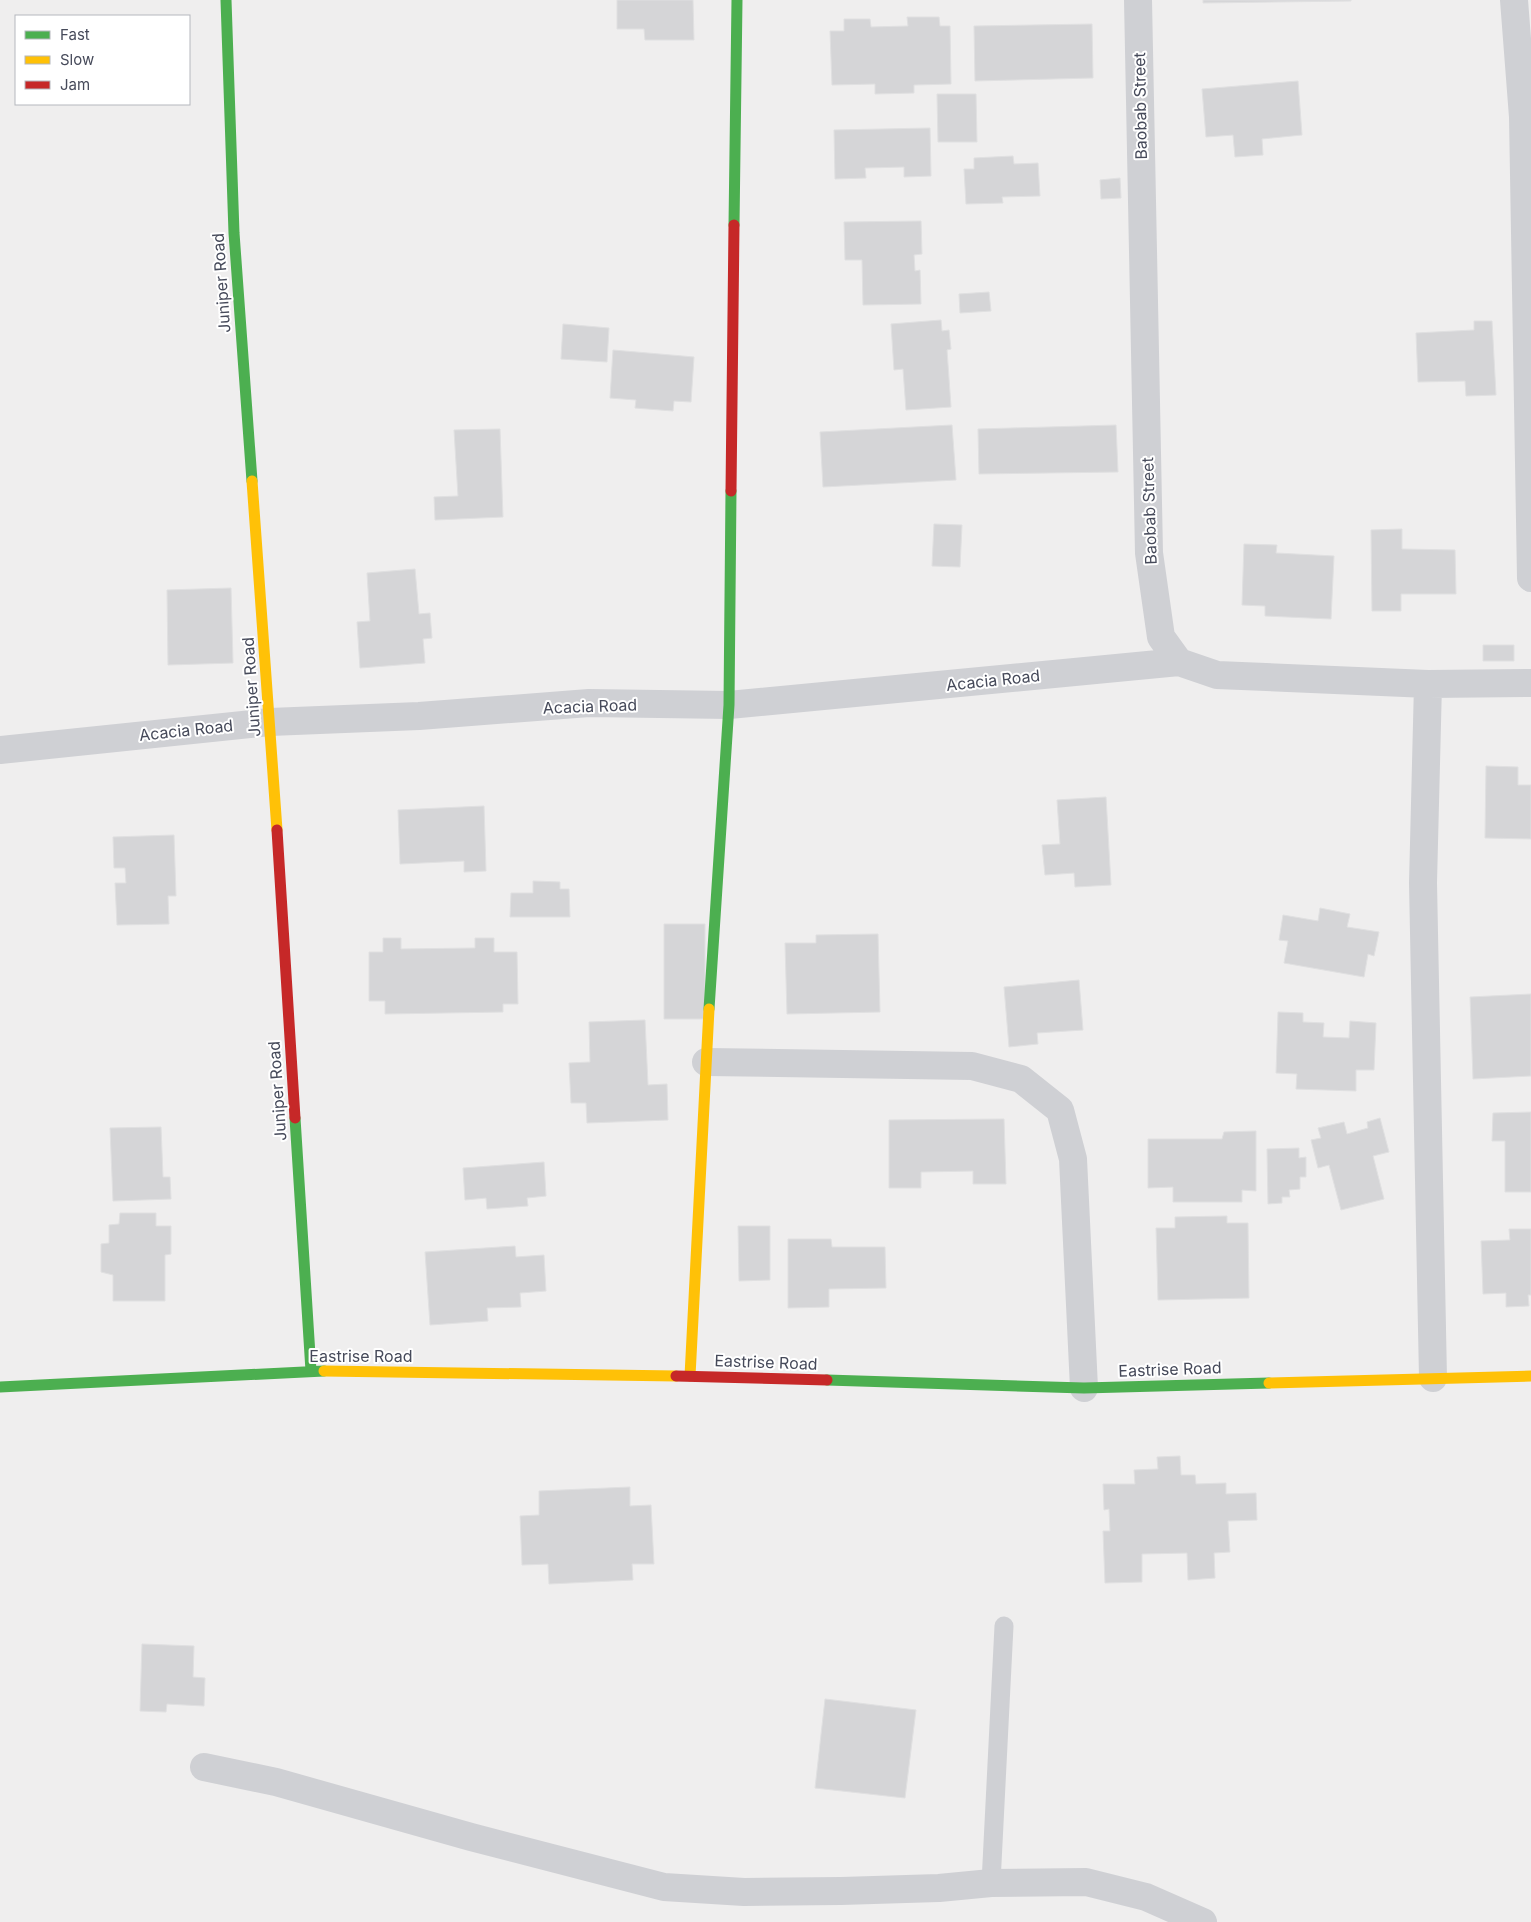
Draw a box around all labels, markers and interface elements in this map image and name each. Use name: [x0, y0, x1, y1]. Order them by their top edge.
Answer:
legend: [15, 15, 190, 105]
text: Fast: [60, 25, 90, 44]
text: Slow: [60, 50, 94, 69]
street label: Baobab Street: [1129, 52, 1151, 160]
text: Jam: [60, 75, 90, 94]
street label: Juniper Road: [208, 232, 234, 334]
street label: Baobab Street: [1137, 457, 1161, 565]
street label: Juniper Road: [238, 636, 264, 738]
street label: Acacia Road: [945, 665, 1041, 695]
street label: Acacia Road: [542, 694, 638, 718]
street label: Acacia Road: [138, 715, 234, 745]
street label: Juniper Road: [264, 1040, 290, 1142]
street label: Eastrise Road: [309, 1346, 413, 1366]
street label: Eastrise Road: [714, 1350, 818, 1374]
street label: Eastrise Road: [1118, 1357, 1222, 1381]

